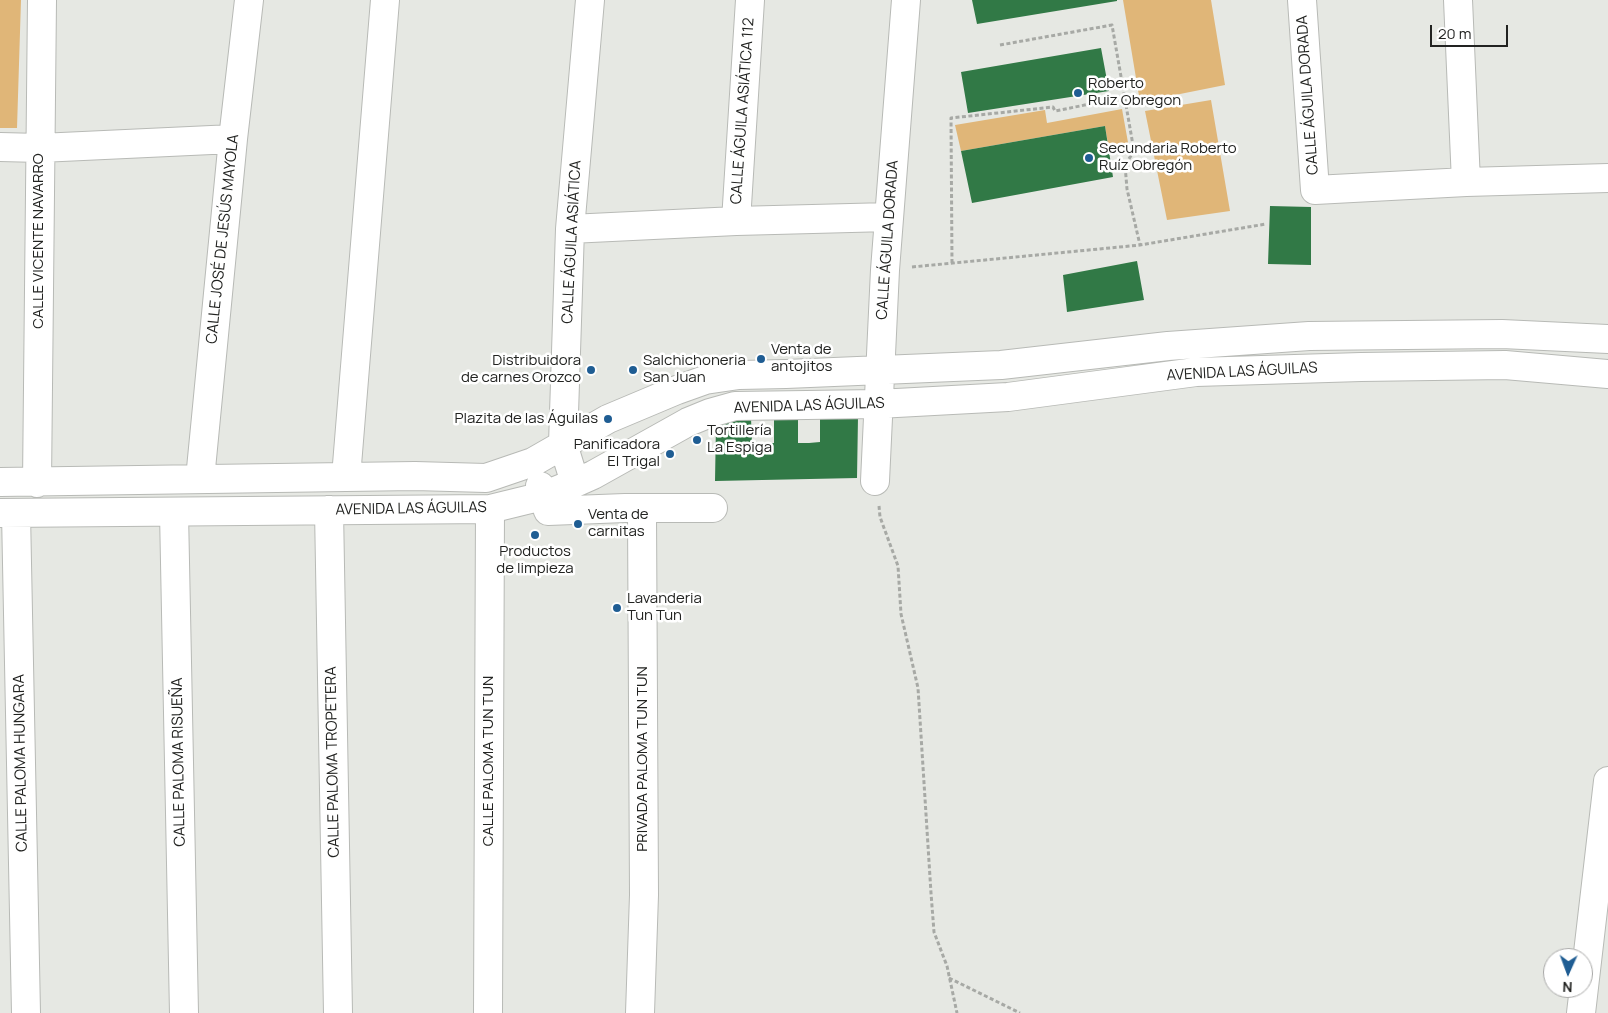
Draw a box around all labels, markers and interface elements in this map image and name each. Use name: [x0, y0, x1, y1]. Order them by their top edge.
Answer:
street label: CALLE ÁGUILA DORADA: [1293, 15, 1323, 175]
scale bar: [1433, 15, 1510, 47]
street label: CALLE ÁGUILA ASIÁTICA 112: [728, 17, 758, 205]
text: 20 m: [1438, 23, 1471, 44]
place label: Roberto Ruiz Obregon: [1088, 75, 1181, 110]
marker: Roberto Ruiz Obregon: [1072, 87, 1084, 99]
street label: CALLE JOSÉ DE JESÚS MAYOLA: [203, 133, 243, 345]
place label: Secundaria Roberto Ruíz Obregón: [1099, 140, 1237, 175]
marker: Secundaria Roberto Ruíz Obregón: [1083, 152, 1095, 164]
street label: CALLE VICENTE NAVARRO: [30, 153, 48, 329]
street label: CALLE ÁGUILA ASIÁTICA: [559, 160, 585, 324]
street label: CALLE ÁGUILA DORADA: [873, 160, 903, 320]
place label: Venta de antojitos: [771, 341, 832, 376]
place label: Distribuidora de carnes Orozco: [461, 352, 581, 387]
place label: Salchichoneria San Juan: [643, 352, 746, 387]
marker: Venta de antojitos: [755, 353, 767, 365]
street label: AVENIDA LAS ÁGUILAS: [1166, 359, 1318, 385]
marker: Distribuidora de carnes Orozco: [585, 364, 597, 376]
marker: Salchichoneria San Juan: [627, 364, 639, 376]
street label: AVENIDA LAS ÁGUILAS: [733, 394, 885, 418]
place label: Plazita de las Águilas: [454, 410, 598, 428]
marker: Plazita de las Águilas: [602, 413, 614, 425]
place label: Tortillería La Espiga: [707, 422, 772, 457]
marker: Tortillería La Espiga: [691, 434, 703, 446]
place label: Panificadora El Trigal: [574, 436, 660, 471]
marker: Panificadora El Trigal: [664, 448, 676, 460]
street label: AVENIDA LAS ÁGUILAS: [335, 499, 487, 519]
place label: Venta de carnitas: [588, 506, 649, 541]
marker: Venta de carnitas: [572, 518, 584, 530]
marker: Productos de limpieza: [529, 529, 541, 541]
place label: Productos de limpieza: [496, 543, 574, 578]
place label: Lavanderia Tun Tun: [627, 590, 702, 625]
marker: Lavanderia Tun Tun: [611, 602, 623, 614]
street label: CALLE PALOMA TROPETERA: [322, 666, 344, 858]
street label: PRIVADA PALOMA TUN TUN: [634, 666, 652, 852]
street label: CALLE PALOMA HUNGARA: [10, 674, 32, 852]
street label: CALLE PALOMA TUN TUN: [480, 676, 498, 846]
street label: CALLE PALOMA RISUEÑA: [169, 677, 189, 847]
north arrow: [1543, 948, 1593, 998]
text: N: [1562, 978, 1573, 997]

